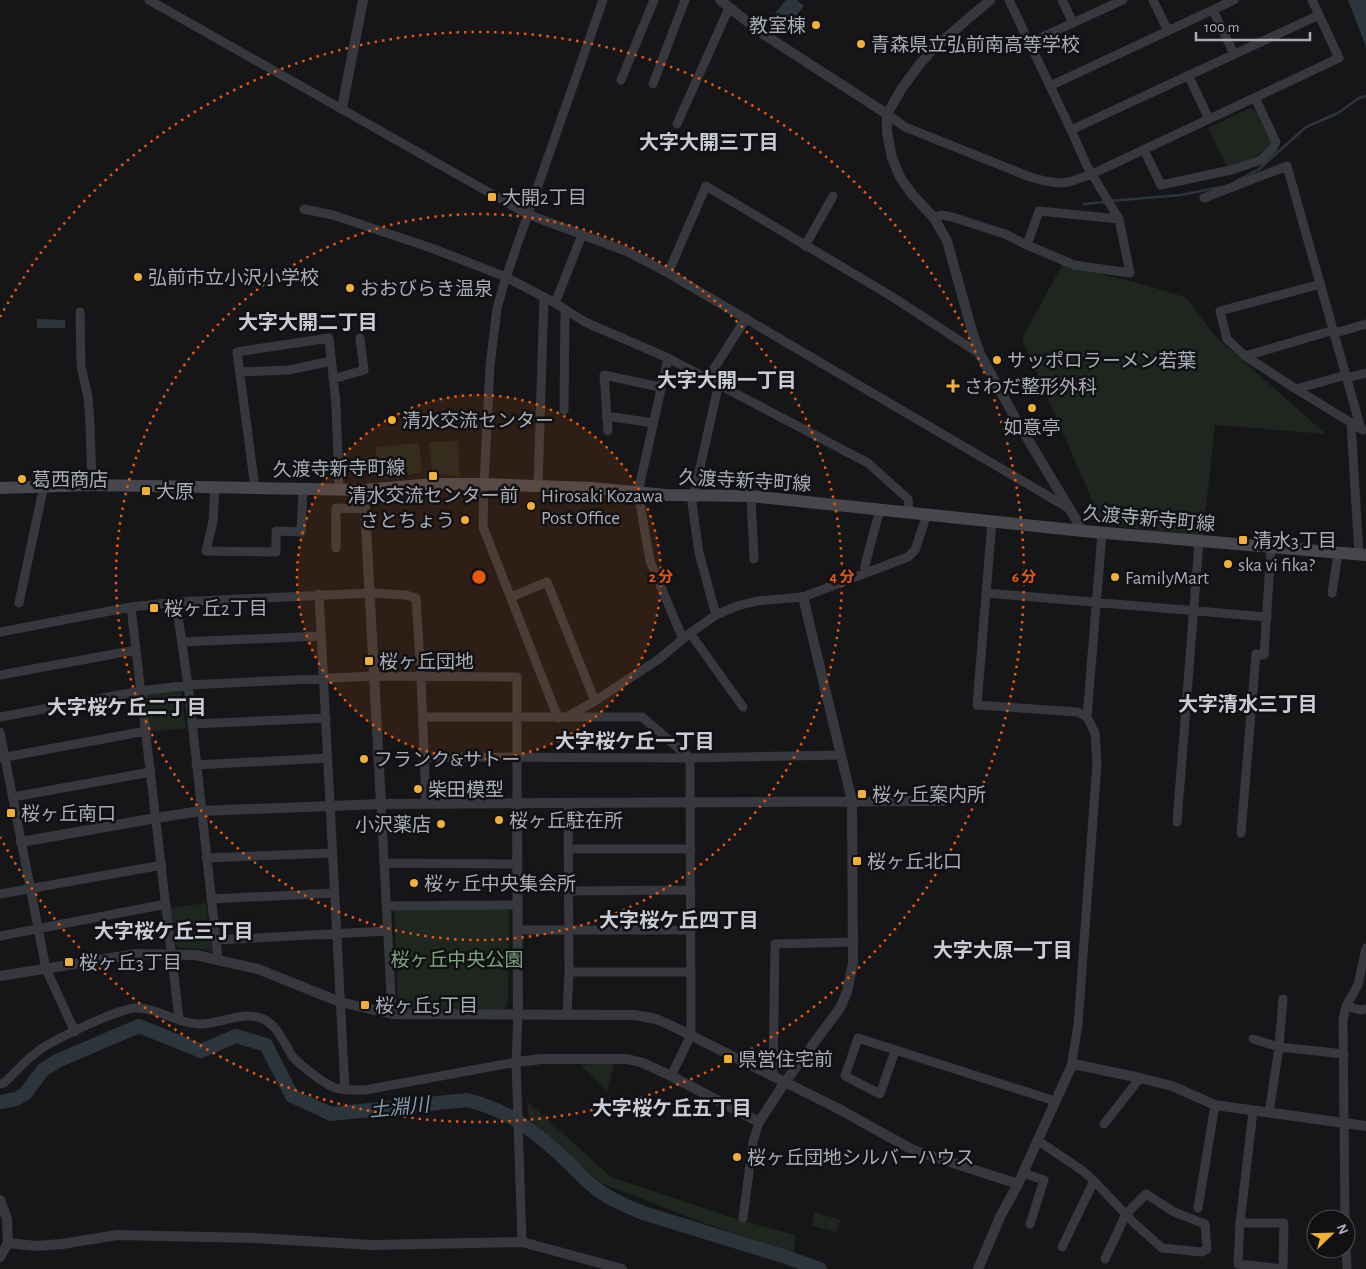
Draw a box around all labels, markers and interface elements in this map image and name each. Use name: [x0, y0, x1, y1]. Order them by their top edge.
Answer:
scale bar: [1196, 10, 1310, 42]
place label: 教室棟: [749, 15, 806, 36]
marker: 教室棟: [810, 19, 822, 31]
text: 100 m: [1204, 20, 1239, 35]
place label: 青森県立弘前南高等学校: [871, 34, 1080, 55]
marker: 青森県立弘前南高等学校: [855, 38, 867, 50]
district label: 大字大開三丁目: [639, 132, 779, 153]
place label: 大開2丁目: [502, 188, 587, 208]
marker: 大開2丁目: [486, 191, 498, 203]
place label: 弘前市立小沢小学校: [148, 267, 319, 288]
marker: 弘前市立小沢小学校: [132, 271, 144, 283]
place label: おおびらき温泉: [360, 279, 493, 299]
marker: おおびらき温泉: [344, 282, 356, 294]
district label: 大字大開二丁目: [238, 312, 378, 333]
place label: サッポロラーメン若葉: [1007, 350, 1196, 371]
marker: サッポロラーメン若葉: [991, 354, 1003, 366]
district label: 大字大開一丁目: [657, 370, 797, 391]
place label: さわだ整形外科: [964, 377, 1097, 397]
marker: さわだ整形外科: [946, 379, 960, 393]
marker: 如意亭: [1026, 402, 1038, 414]
place label: 清水交流センター: [402, 410, 554, 431]
marker: 清水交流センター: [386, 414, 398, 426]
place label: 如意亭: [1003, 417, 1061, 438]
street label: 久渡寺新寺町線: [272, 457, 406, 480]
street label: 久渡寺新寺町線: [678, 467, 812, 494]
place label: 葛西商店: [32, 469, 108, 490]
marker: 清水交流センター前: [427, 470, 439, 482]
marker: 葛西商店: [16, 473, 28, 485]
place label: 大原: [156, 482, 194, 502]
marker: 大原: [140, 485, 152, 497]
place label: 清水交流センター前: [347, 485, 519, 506]
place label: Hirosaki Kozawa Post Office: [541, 487, 663, 528]
marker: Hirosaki Kozawa Post Office: [525, 500, 537, 512]
street label: 久渡寺新寺町線: [1082, 502, 1216, 535]
place label: さとちょう: [360, 511, 455, 531]
marker: さとちょう: [459, 514, 471, 526]
place label: 清水3丁目: [1253, 530, 1337, 551]
marker: 清水3丁目: [1237, 534, 1249, 546]
place label: ska vi fika?: [1238, 556, 1316, 575]
marker: ska vi fika?: [1222, 558, 1234, 570]
centre of rings: [470, 568, 488, 586]
text: 2 分: [649, 569, 673, 585]
text: 4 分: [830, 569, 854, 585]
text: 6 分: [1012, 569, 1036, 585]
place label: FamilyMart: [1125, 569, 1209, 588]
marker: FamilyMart: [1109, 571, 1121, 583]
place label: 桜ヶ丘2丁目: [164, 598, 268, 619]
marker: 桜ヶ丘2丁目: [148, 602, 160, 614]
place label: 桜ヶ丘団地: [379, 651, 474, 672]
marker: 桜ヶ丘団地: [363, 655, 375, 667]
district label: 大字清水三丁目: [1178, 694, 1318, 715]
district label: 大字桜ケ丘二丁目: [47, 697, 207, 718]
district label: 大字桜ケ丘一丁目: [555, 731, 715, 752]
place label: フランク&サトー: [374, 750, 520, 770]
marker: フランク&サトー: [358, 753, 370, 765]
place label: 柴田模型: [428, 780, 504, 800]
marker: 柴田模型: [412, 783, 424, 795]
place label: 桜ヶ丘案内所: [872, 784, 986, 805]
marker: 桜ヶ丘案内所: [856, 788, 868, 800]
place label: 桜ヶ丘南口: [21, 803, 116, 824]
marker: 桜ヶ丘南口: [5, 807, 17, 819]
place label: 桜ヶ丘駐在所: [509, 810, 623, 831]
place label: 小沢薬店: [355, 814, 431, 835]
marker: 桜ヶ丘駐在所: [493, 814, 505, 826]
marker: 小沢薬店: [435, 818, 447, 830]
place label: 桜ヶ丘北口: [867, 851, 962, 872]
marker: 桜ヶ丘北口: [851, 855, 863, 867]
place label: 桜ヶ丘中央集会所: [424, 873, 576, 894]
marker: 桜ヶ丘中央集会所: [408, 877, 420, 889]
district label: 大字桜ケ丘四丁目: [599, 910, 759, 931]
district label: 大字桜ケ丘三丁目: [94, 921, 254, 942]
district label: 大字大原一丁目: [933, 940, 1073, 961]
park label: 桜ヶ丘中央公園: [390, 949, 524, 970]
place label: 桜ヶ丘3丁目: [79, 952, 182, 973]
marker: 桜ヶ丘3丁目: [63, 956, 75, 968]
place label: 桜ヶ丘5丁目: [375, 995, 478, 1016]
marker: 桜ヶ丘5丁目: [359, 999, 371, 1011]
place label: 県営住宅前: [738, 1049, 833, 1070]
marker: 県営住宅前: [722, 1053, 734, 1065]
water label: 土淵川: [368, 1094, 432, 1121]
district label: 大字桜ケ丘五丁目: [592, 1098, 752, 1119]
place label: 桜ヶ丘団地シルバーハウス: [747, 1147, 975, 1168]
marker: 桜ヶ丘団地シルバーハウス: [731, 1151, 743, 1163]
north arrow: [1306, 1209, 1356, 1259]
text: N: [1334, 1222, 1350, 1237]

